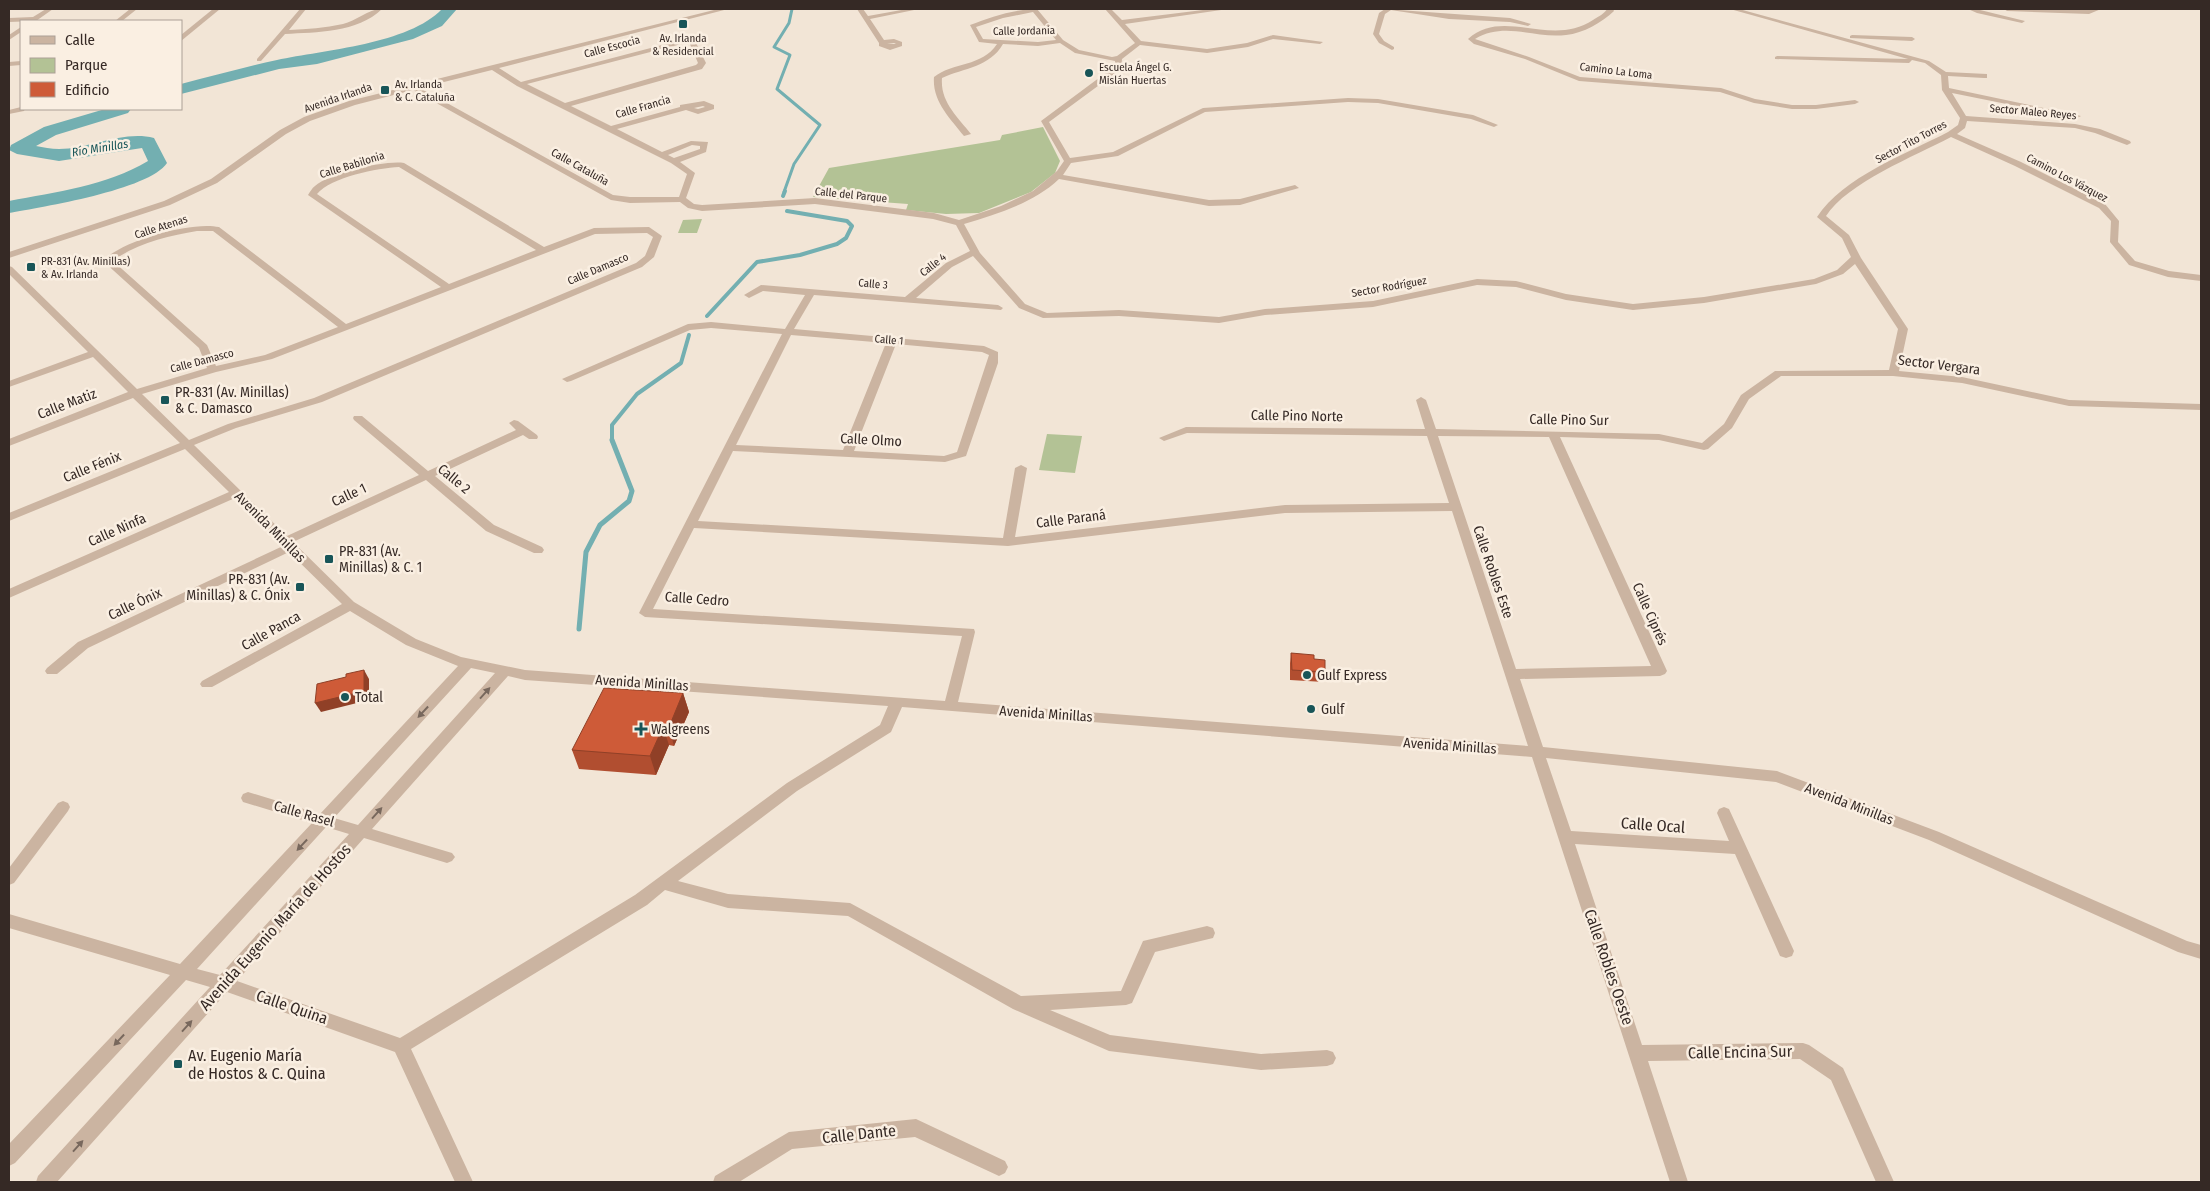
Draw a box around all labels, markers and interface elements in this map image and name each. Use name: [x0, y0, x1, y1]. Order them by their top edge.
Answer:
marker: Av. Irlanda & Residencial: [677, 18, 689, 30]
legend: [20, 20, 182, 110]
street label: Calle Jordania: [993, 24, 1055, 38]
text: Calle: [65, 31, 95, 49]
place label: Av. Irlanda & Residencial: [652, 32, 714, 58]
street label: Calle Escocia: [583, 33, 641, 61]
text: Parque: [65, 56, 108, 74]
place label: Escuela Ángel G. Mislán Huertas: [1099, 60, 1172, 87]
street label: Camino La Loma: [1579, 60, 1653, 82]
marker: Escuela Ángel G. Mislán Huertas: [1083, 67, 1095, 79]
place label: Av. Irlanda & C. Cataluña: [395, 78, 455, 104]
street label: Avenida Irlanda: [303, 80, 373, 116]
text: Edificio: [65, 81, 110, 99]
marker: Av. Irlanda & C. Cataluña: [379, 84, 391, 96]
street label: Calle Francia: [614, 93, 672, 121]
street label: Sector Maleo Reyes: [1989, 102, 2077, 122]
street label: Sector Tito Torres: [1873, 118, 1949, 166]
water label: Río Minillas: [71, 137, 129, 159]
street label: Calle Cataluña: [549, 146, 611, 188]
street label: Calle Babilonia: [318, 149, 386, 181]
street label: Camino Los Vázquez: [2024, 151, 2110, 205]
street label: Calle del Parque: [814, 185, 888, 205]
street label: Calle Atenas: [133, 212, 189, 242]
street label: Calle Damasco: [566, 250, 631, 288]
street label: Calle 4: [917, 250, 949, 279]
place label: PR-831 (Av. Minillas) & Av. Irlanda: [41, 255, 130, 281]
marker: PR-831 (Av. Minillas) & Av. Irlanda: [25, 261, 37, 273]
street label: Sector Rodríguez: [1351, 274, 1428, 300]
street label: Calle 3: [858, 276, 888, 292]
street label: Calle 1: [874, 332, 904, 348]
street label: Calle Damasco: [169, 346, 235, 376]
street label: Sector Vergara: [1897, 352, 1981, 378]
place label: PR-831 (Av. Minillas) & C. Damasco: [175, 384, 289, 417]
street label: Calle Matiz: [35, 385, 99, 423]
marker: PR-831 (Av. Minillas) & C. Damasco: [159, 394, 171, 406]
street label: Calle Pino Norte: [1251, 407, 1343, 425]
street label: Calle Pino Sur: [1529, 411, 1609, 429]
street label: Calle Olmo: [840, 430, 902, 450]
street label: Calle Fénix: [61, 447, 124, 486]
street label: Calle 2: [434, 460, 474, 498]
street label: Calle 1: [329, 480, 369, 510]
street label: Avenida Minillas: [231, 488, 309, 566]
street label: Calle Paraná: [1035, 506, 1107, 532]
street label: Calle Ninfa: [85, 510, 149, 550]
street label: Calle Robles Este: [1469, 523, 1517, 621]
place label: PR-831 (Av. Minillas) & C. 1: [339, 543, 422, 576]
marker: PR-831 (Av. Minillas) & C. 1: [323, 553, 335, 565]
place label: PR-831 (Av. Minillas) & C. Ónix: [186, 571, 291, 604]
street label: Calle Ciprés: [1629, 580, 1671, 648]
marker: PR-831 (Av. Minillas) & C. Ónix: [294, 581, 306, 593]
street label: Calle Ónix: [105, 583, 165, 624]
street label: Calle Cedro: [664, 588, 730, 610]
street label: Calle Panca: [239, 608, 304, 654]
place label: Gulf Express: [1317, 667, 1387, 684]
marker: Gulf Express: [1301, 669, 1313, 681]
street label: Avenida Minillas: [595, 671, 689, 695]
one-way arrow: [480, 686, 491, 699]
place label: Total: [355, 689, 383, 706]
marker: Total: [339, 691, 351, 703]
place label: Gulf: [1321, 701, 1346, 718]
street label: Avenida Minillas: [999, 702, 1093, 726]
marker: Gulf: [1305, 703, 1317, 715]
one-way arrow: [417, 706, 429, 718]
place label: Walgreens: [651, 721, 710, 738]
marker: Walgreens: [635, 723, 647, 735]
street label: Avenida Minillas: [1403, 734, 1497, 758]
street label: Avenida Minillas: [1802, 779, 1896, 829]
street label: Calle Rasel: [272, 797, 336, 831]
one-way arrow: [371, 807, 382, 820]
street label: Calle Ocal: [1620, 813, 1686, 837]
one-way arrow: [296, 838, 307, 851]
street label: Avenida Eugenio María de Hostos: [195, 840, 355, 1014]
street label: Calle Robles Oeste: [1580, 907, 1638, 1028]
street label: Calle Quina: [254, 986, 330, 1028]
one-way arrow: [181, 1020, 193, 1032]
one-way arrow: [113, 1034, 125, 1046]
street label: Calle Encina Sur: [1688, 1042, 1793, 1062]
place label: Av. Eugenio María de Hostos & C. Quina: [188, 1046, 326, 1083]
marker: Av. Eugenio María de Hostos & C. Quina: [172, 1058, 184, 1070]
street label: Calle Dante: [821, 1121, 897, 1147]
one-way arrow: [72, 1140, 83, 1153]

